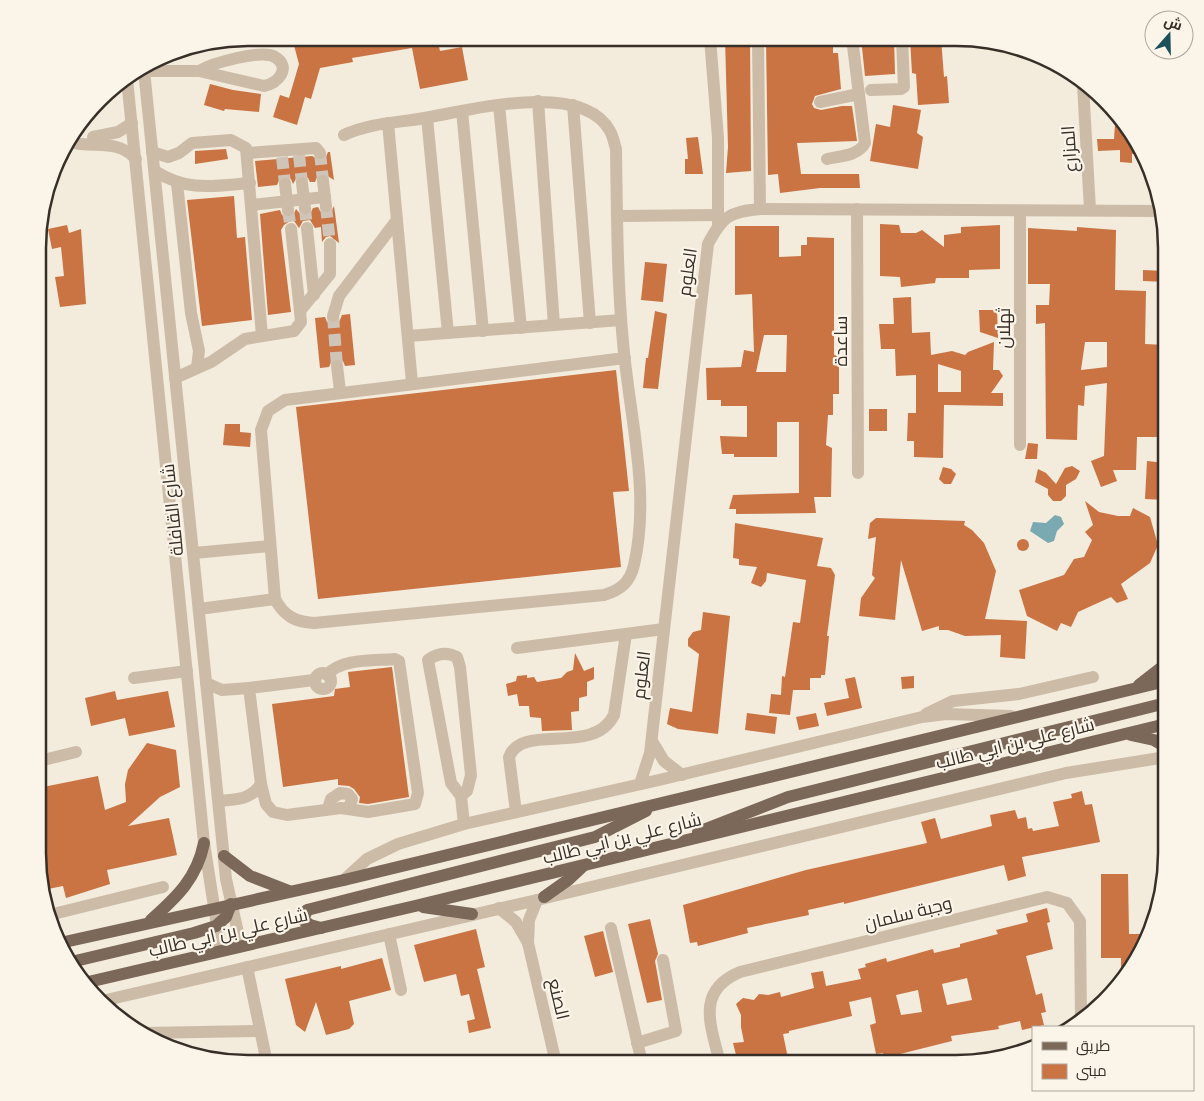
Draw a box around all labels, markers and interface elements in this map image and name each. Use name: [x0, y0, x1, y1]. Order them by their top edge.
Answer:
north arrow: [1144, 10, 1194, 60]
text: ش: [1162, 11, 1185, 34]
street label: المزارع: [1056, 125, 1083, 173]
street label: العلوم: [672, 246, 703, 298]
street label: ثهلان: [992, 307, 1015, 348]
street label: ساعدة: [829, 316, 852, 367]
street label: شارع القافلة: [156, 463, 189, 557]
street label: العلوم: [627, 650, 656, 701]
street label: شارع علي بن ابي طالب: [933, 712, 1097, 777]
street label: شارع علي بن ابي طالب: [540, 807, 704, 872]
street label: وجبة سلمان: [862, 891, 954, 935]
street label: شارع علي بن ابي طالب: [146, 902, 311, 964]
street label: الصنع: [542, 976, 575, 1022]
legend: [1032, 1026, 1194, 1091]
text: طريق: [1076, 1036, 1110, 1056]
text: مبنى: [1076, 1061, 1107, 1081]

